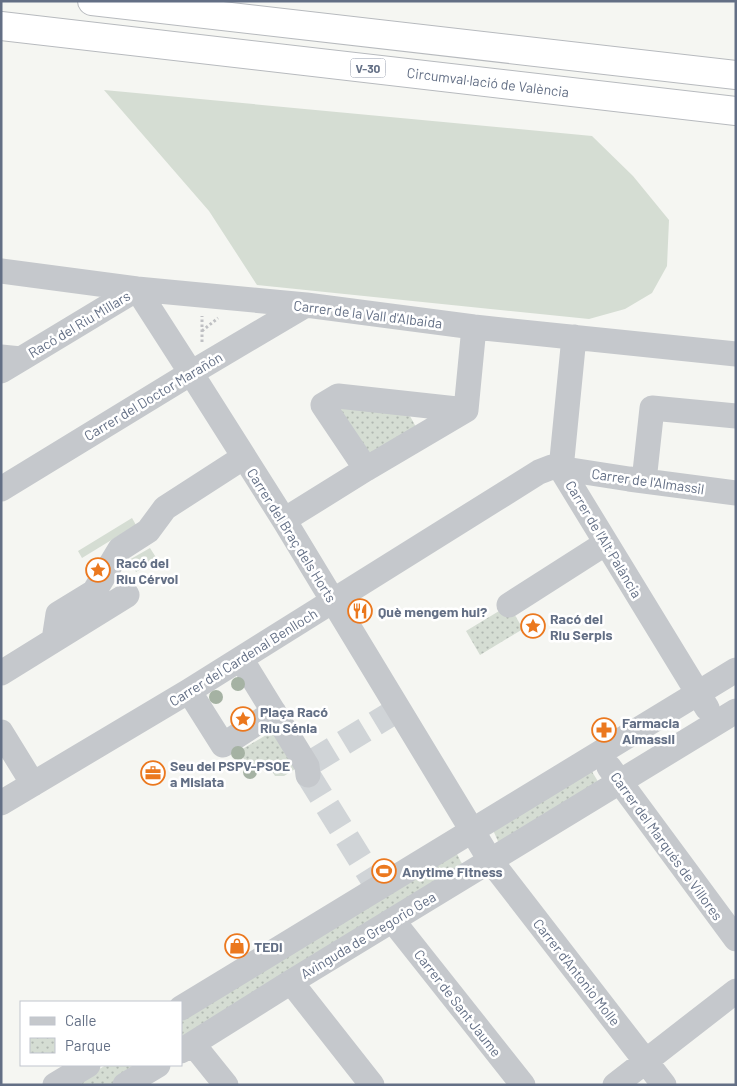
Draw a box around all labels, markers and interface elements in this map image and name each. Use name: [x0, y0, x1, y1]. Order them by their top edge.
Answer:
road number: V-30: [350, 58, 386, 78]
street label: Circumval·lació de València: [406, 64, 570, 100]
street label: Racó del Riu Millars: [25, 287, 133, 361]
street label: Carrer de la Vall d'Albaida: [293, 296, 443, 332]
street label: Carrer del Doctor Marañón: [81, 348, 225, 444]
street label: Carrer del Braç dels Horts: [244, 465, 340, 605]
street label: Carrer de l'Almassil: [591, 465, 705, 497]
street label: Carrer de l'Alt Palància: [562, 477, 646, 601]
place label: Racó del Riu Cérvol: [116, 554, 178, 587]
place icon: Racó del Riu Cérvol: [85, 557, 111, 583]
restaurant icon: Què mengem hui?: [347, 598, 373, 624]
place label: Què mengem hui?: [378, 603, 487, 620]
street label: Carrer del Cardenal Benlloch: [166, 604, 320, 710]
place label: Racó del Riu Serpis: [550, 610, 612, 643]
place icon: Racó del Riu Serpis: [520, 613, 546, 639]
place label: Plaça Racó Riu Sénia: [260, 703, 328, 736]
place icon: Plaça Racó Riu Sénia: [230, 706, 256, 732]
place label: Farmacia Almassil: [622, 714, 679, 747]
pharmacy icon: Farmacia Almassil: [591, 717, 617, 743]
place label: Seu del PSPV-PSOE a Mislata: [170, 757, 290, 790]
office icon: Seu del PSPV-PSOE a Mislata: [140, 760, 166, 786]
street label: Carrer del Marqués de Villores: [607, 768, 727, 924]
sports icon: Anytime Fitness: [371, 858, 397, 884]
place label: Anytime Fitness: [402, 863, 503, 880]
street label: Avinguda de Gregorio Gea: [297, 888, 439, 982]
street label: Carrer d'Antonio Molle: [530, 915, 624, 1029]
shop icon: TEDi: [224, 933, 250, 959]
place label: TEDi: [254, 938, 283, 955]
street label: Carrer de Sant Jaume: [411, 946, 505, 1060]
legend: [20, 1001, 182, 1066]
text: Calle: [65, 1011, 97, 1029]
text: Parque: [65, 1036, 111, 1054]

